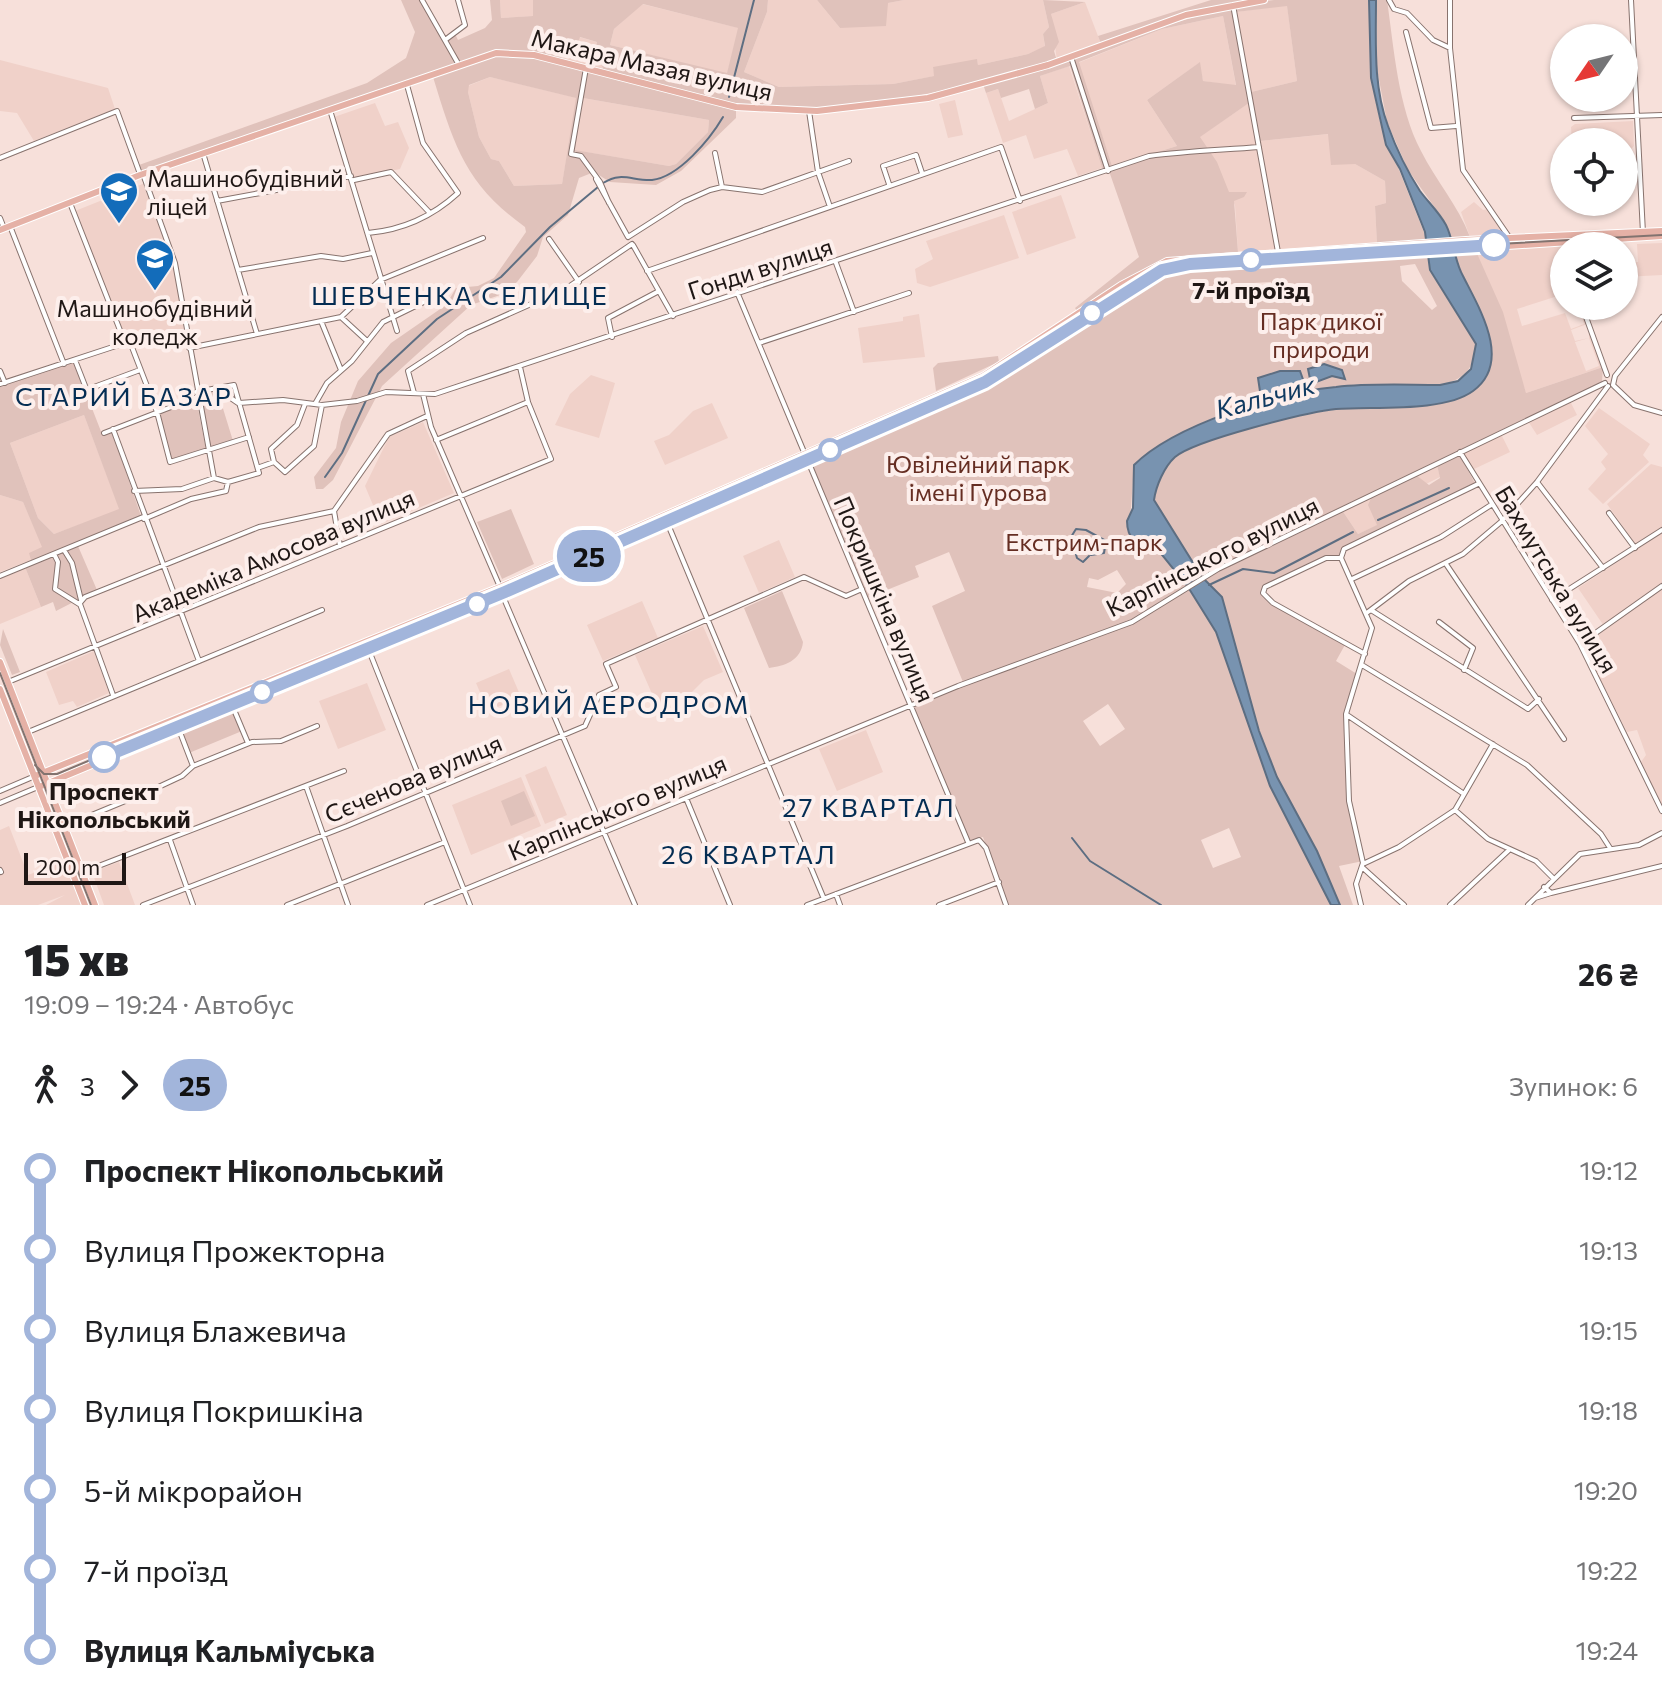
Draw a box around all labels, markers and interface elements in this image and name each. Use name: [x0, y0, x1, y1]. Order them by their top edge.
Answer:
street label: Макара Мазая вулиця: [529, 22, 775, 106]
north arrow: [1550, 24, 1638, 112]
map controls: [1550, 24, 1638, 320]
button: locate: [1550, 128, 1638, 216]
place label: Машинобудівний ліцей: [147, 163, 344, 220]
school or university icon: Машинобудівний ліцей: [98, 170, 140, 225]
unlabelled marker: [1479, 230, 1509, 260]
street label: Гонди вулиця: [684, 231, 836, 305]
button: layers: [1550, 232, 1638, 320]
school or university icon: Машинобудівний коледж: [134, 237, 176, 292]
marker: 7-й проїзд: [1240, 249, 1262, 271]
place label: 7-й проїзд: [1192, 275, 1310, 304]
district label: ШЕВЧЕНКА СЕЛИЩЕ: [311, 279, 609, 310]
place label: Машинобудівний коледж: [57, 293, 253, 350]
unlabelled marker: [1081, 302, 1103, 324]
park label: Парк дикої природи: [1260, 306, 1383, 363]
water label: Кальчик: [1212, 368, 1319, 424]
district label: СТАРИЙ БАЗАР: [15, 380, 233, 411]
unlabelled marker: [819, 439, 841, 461]
park label: Ювілейний парк імені Гурова: [886, 449, 1070, 506]
street label: Бахмутська вулиця: [1490, 480, 1624, 678]
street label: Академіка Амосова вулиця: [127, 482, 419, 628]
street label: Карпінського вулиця: [1101, 490, 1323, 622]
street label: Покришкіна вулиця: [828, 492, 942, 706]
park label: Екстрим-парк: [1005, 527, 1163, 556]
line badge: 25: [553, 530, 625, 582]
text: 25: [573, 539, 605, 573]
unlabelled marker: [466, 593, 488, 615]
unlabelled marker: [251, 681, 273, 703]
district label: НОВИЙ АЕРОДРОМ: [468, 688, 750, 719]
street label: Сєченова вулиця: [320, 728, 506, 828]
marker: Проспект Нікопольський: [89, 742, 119, 772]
street label: Карпінського вулиця: [503, 748, 731, 866]
place label: Проспект Нікопольський: [17, 776, 191, 833]
district label: 27 КВАРТАЛ: [782, 791, 956, 822]
district label: 26 КВАРТАЛ: [661, 838, 837, 869]
scale bar: [24, 849, 126, 885]
text: 200 m: [36, 853, 100, 880]
text: 15 хв: [24, 931, 129, 985]
text: 26 ₴: [1578, 955, 1638, 992]
text: 19:09 – 19:24 · Автобус: [24, 988, 294, 1019]
icon: walk: [24, 1063, 68, 1107]
icon: forward: [107, 1063, 151, 1107]
text: 25: [179, 1068, 211, 1102]
text: 3: [80, 1070, 95, 1101]
text: Зупинок: 6: [1509, 1070, 1638, 1101]
text: Проспект Нікопольський: [84, 1151, 444, 1188]
text: 19:12: [1579, 1154, 1638, 1185]
text: Вулиця Прожекторна: [84, 1231, 385, 1268]
text: 19:13: [1579, 1234, 1638, 1265]
text: Вулиця Блажевича: [84, 1311, 346, 1348]
text: 19:15: [1579, 1314, 1638, 1345]
text: Вулиця Покришкіна: [84, 1391, 364, 1428]
text: 19:18: [1578, 1394, 1638, 1425]
text: 5-й мікрорайон: [84, 1471, 303, 1508]
text: 19:20: [1574, 1474, 1638, 1505]
text: 7-й проїзд: [84, 1551, 228, 1588]
text: 19:22: [1576, 1554, 1638, 1585]
text: Вулиця Кальміуська: [84, 1631, 375, 1668]
text: 19:24: [1575, 1634, 1638, 1665]

